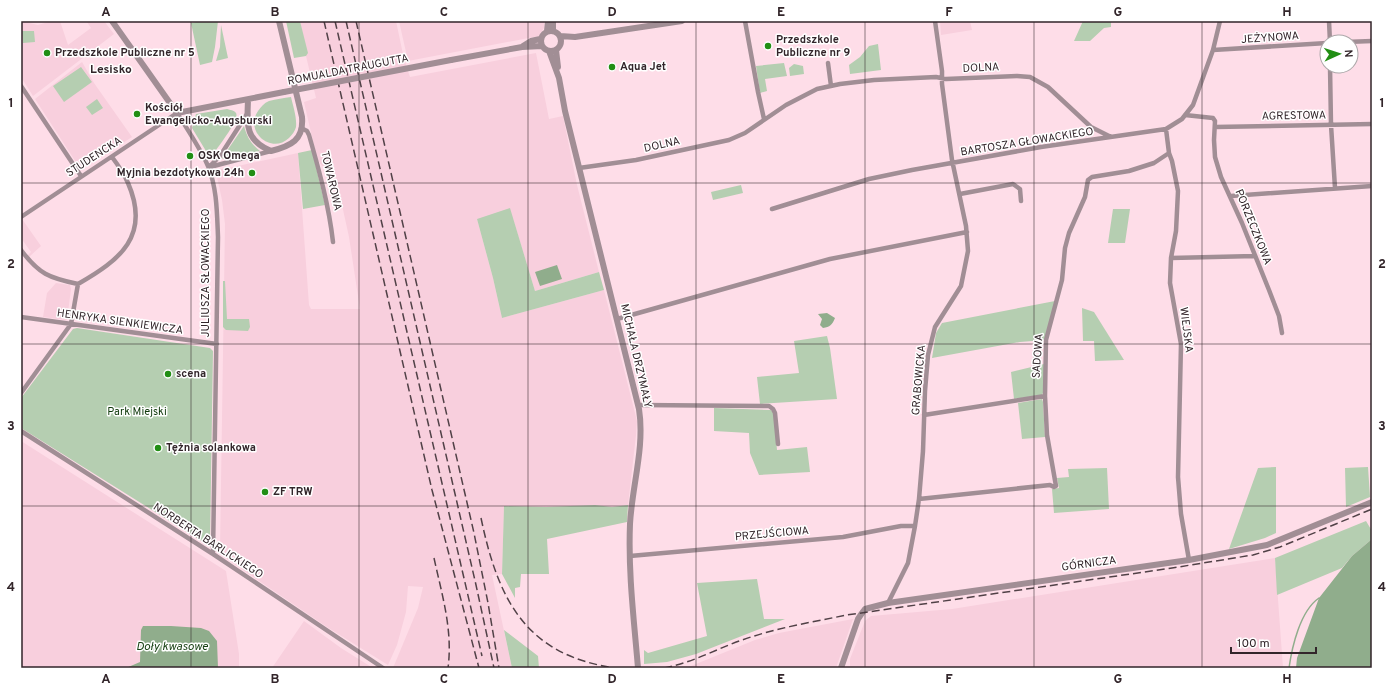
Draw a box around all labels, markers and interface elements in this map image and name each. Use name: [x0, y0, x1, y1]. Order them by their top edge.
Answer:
text: A: [101, 5, 111, 21]
text: B: [271, 5, 280, 21]
text: C: [440, 5, 448, 21]
text: D: [607, 5, 617, 21]
text: E: [777, 5, 785, 21]
text: F: [945, 5, 953, 21]
text: G: [1114, 5, 1123, 21]
text: H: [1282, 5, 1292, 21]
street label: JEŻYNOWA: [1240, 28, 1300, 47]
place label: Przedszkole Publiczne nr 9: [776, 33, 850, 60]
north arrow: [1319, 34, 1359, 74]
marker: Przedszkole Publiczne nr 9: [763, 41, 773, 51]
place label: Przedszkole Publiczne nr 5: [55, 46, 195, 60]
marker: Przedszkole Publiczne nr 5: [42, 48, 52, 58]
text: N: [1341, 49, 1355, 58]
street label: ROMUALDA TRAUGUTTA: [286, 51, 410, 89]
place label: Aqua Jet: [620, 60, 666, 74]
street label: DOLNA: [962, 60, 1000, 76]
district label: Lesisko: [90, 62, 132, 78]
marker: Aqua Jet: [607, 62, 617, 72]
text: 1: [8, 96, 14, 112]
text: 1: [1379, 96, 1385, 112]
place label: Kościół Ewangelicko-Augsburski: [145, 101, 272, 128]
street label: AGRESTOWA: [1262, 108, 1326, 124]
marker: Kościół Ewangelicko-Augsburski: [132, 109, 142, 119]
street label: BARTOSZA GŁOWACKIEGO: [959, 125, 1095, 159]
street label: STUDENCKA: [63, 134, 125, 180]
street label: DOLNA: [643, 134, 681, 156]
place label: OSK Omega: [198, 149, 260, 163]
street label: TOWAROWA: [317, 150, 345, 212]
marker: OSK Omega: [185, 151, 195, 161]
place label: Myjnia bezdotykowa 24h: [117, 166, 244, 180]
marker: Myjnia bezdotykowa 24h: [247, 168, 257, 178]
street label: PORZECZKOWA: [1231, 187, 1275, 267]
street label: JULIUSZA SŁOWACKIEGO: [199, 208, 213, 338]
text: 2: [7, 257, 15, 273]
text: 2: [1378, 257, 1386, 273]
street label: MICHAŁA DRZYMAŁY: [617, 302, 655, 410]
street label: HENRYKA SIENKIEWICZA: [56, 306, 184, 338]
street label: WIEJSKA: [1176, 306, 1196, 354]
street label: SADOWA: [1029, 333, 1047, 379]
street label: GRABOWICKA: [909, 344, 929, 416]
place label: scena: [176, 367, 206, 381]
marker: scena: [163, 369, 173, 379]
park label: Park Miejski: [107, 405, 167, 419]
text: 3: [7, 419, 15, 435]
text: 3: [1378, 419, 1386, 435]
place label: Tężnia solankowa: [166, 441, 256, 455]
marker: Tężnia solankowa: [153, 443, 163, 453]
place label: ZF TRW: [273, 485, 313, 499]
marker: ZF TRW: [260, 487, 270, 497]
street label: NORBERTA BARLICKIEGO: [150, 500, 266, 582]
street label: PRZEJŚCIOWA: [734, 523, 810, 544]
street label: GÓRNICZA: [1061, 552, 1117, 575]
text: 4: [7, 580, 15, 596]
text: 4: [1378, 580, 1386, 596]
scale bar: [1231, 629, 1316, 655]
text: 100 m: [1237, 636, 1270, 652]
water label: Doły kwasowe: [136, 639, 209, 655]
text: A: [101, 672, 111, 688]
text: B: [271, 672, 280, 688]
text: C: [440, 672, 448, 688]
text: D: [607, 672, 617, 688]
text: E: [777, 672, 785, 688]
text: F: [945, 672, 953, 688]
text: G: [1114, 672, 1123, 688]
text: H: [1282, 672, 1292, 688]

